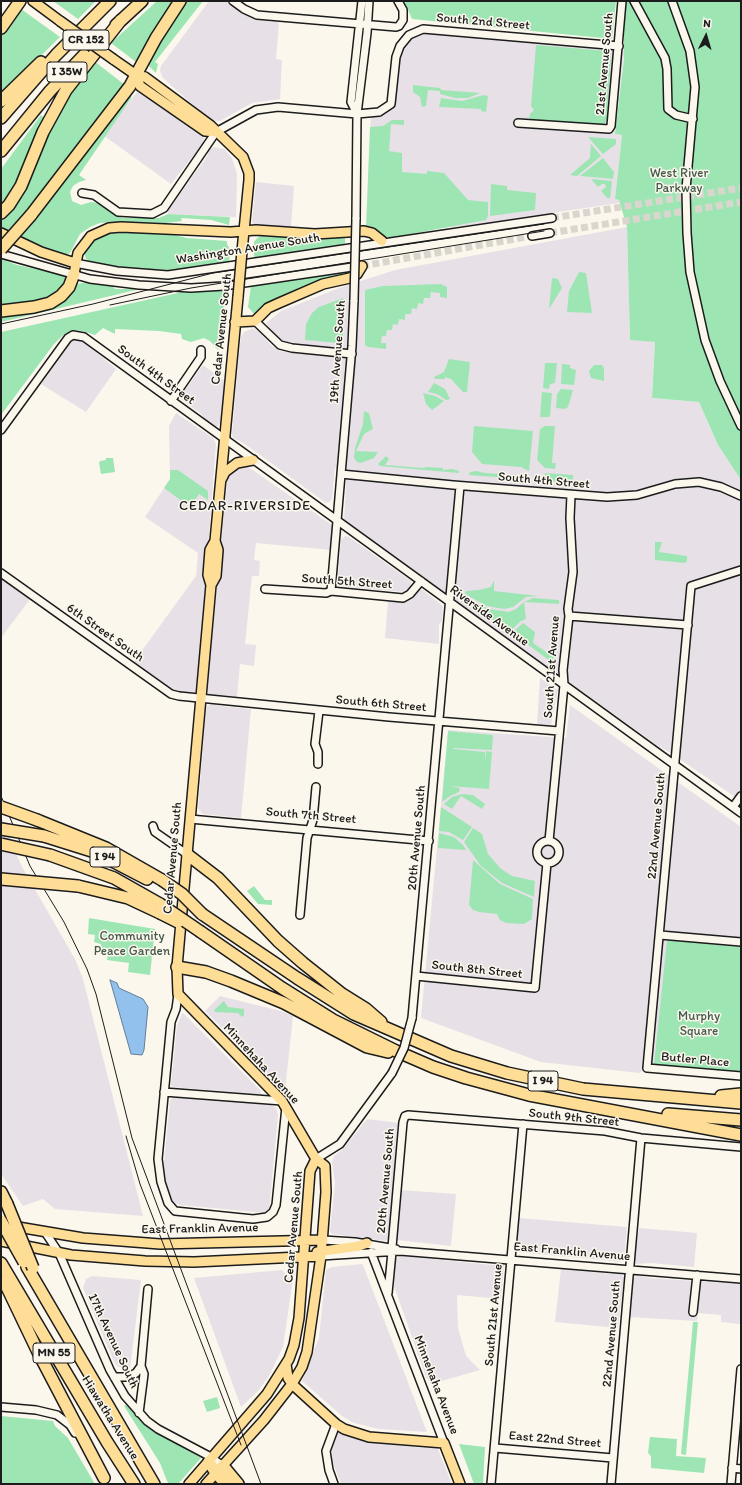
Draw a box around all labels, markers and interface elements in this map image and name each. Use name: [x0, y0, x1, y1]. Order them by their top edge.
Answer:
street label: South 2nd Street: [436, 10, 530, 34]
street label: 21st Avenue South: [593, 12, 617, 116]
north arrow: [686, 16, 726, 56]
text: N: [703, 17, 711, 30]
road number: CR 152: [63, 30, 109, 50]
road number: I 35W: [47, 62, 87, 82]
park label: West River Parkway: [650, 166, 708, 197]
street label: Washington Avenue South: [175, 230, 321, 268]
street label: Cedar Avenue South: [208, 272, 236, 386]
street label: 19th Avenue South: [327, 300, 349, 404]
street label: South 4th Street: [114, 342, 198, 408]
street label: South 4th Street: [497, 469, 591, 493]
district label: CEDAR-RIVERSIDE: [180, 498, 310, 514]
street label: South 5th Street: [301, 571, 393, 593]
street label: Riverside Avenue: [446, 582, 532, 650]
street label: 6th Street South: [63, 600, 147, 666]
street label: South 21st Avenue: [541, 615, 563, 719]
street label: South 6th Street: [335, 692, 427, 716]
street label: 22nd Avenue South: [645, 772, 669, 880]
street label: 20th Avenue South: [405, 785, 429, 891]
street label: Cedar Avenue South: [160, 801, 186, 915]
street label: South 7th Street: [265, 804, 357, 828]
road number: I 94: [90, 847, 120, 867]
park label: Community Peace Garden: [94, 929, 170, 960]
street label: South 8th Street: [431, 957, 523, 983]
park label: Murphy Square: [678, 1009, 720, 1040]
street label: Minnehaha Avenue: [219, 1020, 303, 1108]
street label: Butler Place: [660, 1049, 730, 1071]
road number: I 94: [528, 1071, 558, 1091]
street label: South 9th Street: [528, 1105, 620, 1131]
street label: 20th Avenue South: [374, 1128, 398, 1234]
street label: Cedar Avenue South: [281, 1170, 307, 1284]
street label: East Franklin Avenue: [141, 1220, 259, 1238]
street label: East Franklin Avenue: [513, 1239, 631, 1265]
street label: South 21st Avenue: [482, 1263, 506, 1367]
street label: 22nd Avenue South: [600, 1280, 624, 1388]
street label: 17th Avenue South: [84, 1291, 142, 1391]
street label: Minnehaha Avenue: [410, 1333, 462, 1437]
road number: MN 55: [33, 1343, 75, 1363]
street label: Hiawatha Avenue: [78, 1373, 142, 1463]
street label: East 22nd Street: [508, 1428, 602, 1452]

